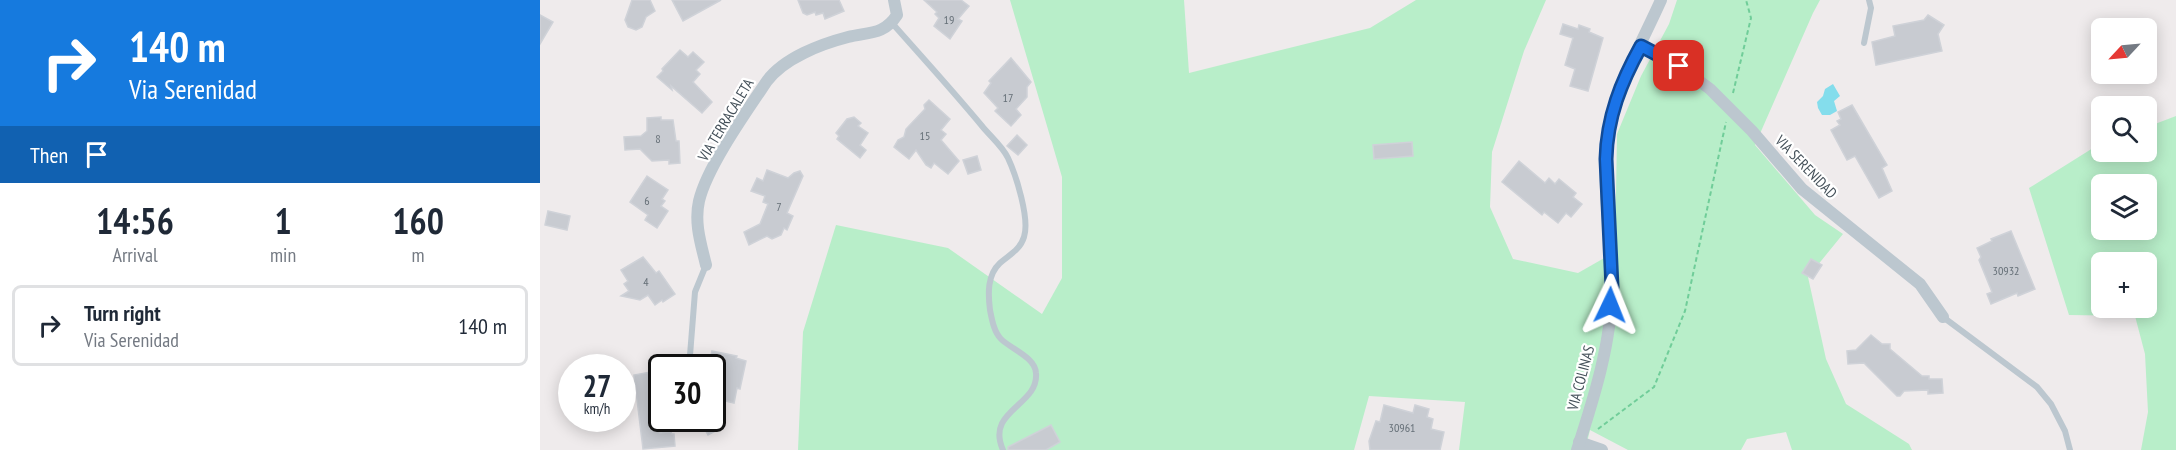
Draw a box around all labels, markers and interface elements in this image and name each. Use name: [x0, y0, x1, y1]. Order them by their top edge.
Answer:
house number: 19: [944, 12, 954, 27]
north arrow: [2091, 18, 2157, 84]
map controls: [2091, 18, 2157, 318]
text: 140 m: [129, 19, 226, 74]
icon: right: [30, 24, 108, 102]
pin: [1653, 40, 1704, 91]
icon: arrive: [1662, 49, 1695, 82]
text: Via Serenidad: [129, 72, 257, 106]
street label: VIA TERRACALETA: [693, 74, 758, 165]
house number: 17: [1003, 90, 1013, 105]
button: search: [2091, 96, 2157, 162]
house number: 15: [920, 128, 930, 143]
street label: VIA SERENIDAD: [1771, 130, 1841, 202]
house number: 8: [655, 131, 661, 146]
icon: arrive: [80, 138, 113, 171]
text: Then: [30, 141, 68, 169]
button: layers: [2091, 174, 2157, 240]
house number: 6: [644, 193, 650, 208]
text: 14:56: [96, 197, 174, 244]
text: 1: [274, 197, 292, 244]
text: 160: [392, 197, 444, 244]
house number: 7: [776, 199, 782, 214]
text: Arrival: [112, 242, 158, 268]
text: min: [270, 242, 296, 268]
text: m: [412, 242, 425, 268]
button: +: [2091, 252, 2157, 318]
house number: 30932: [1992, 263, 2020, 278]
position arrow: [1578, 273, 1642, 337]
house number: 4: [643, 274, 649, 289]
text: Turn right: [84, 299, 161, 327]
icon: right: [33, 309, 66, 342]
text: 140 m: [458, 312, 507, 340]
text: Via Serenidad: [84, 327, 179, 353]
street label: VIA COLINAS: [1563, 343, 1598, 413]
speed limit sign: 30: [648, 354, 726, 432]
text: 27: [583, 366, 611, 405]
text: km/h: [584, 399, 610, 418]
house number: 30961: [1388, 420, 1416, 435]

